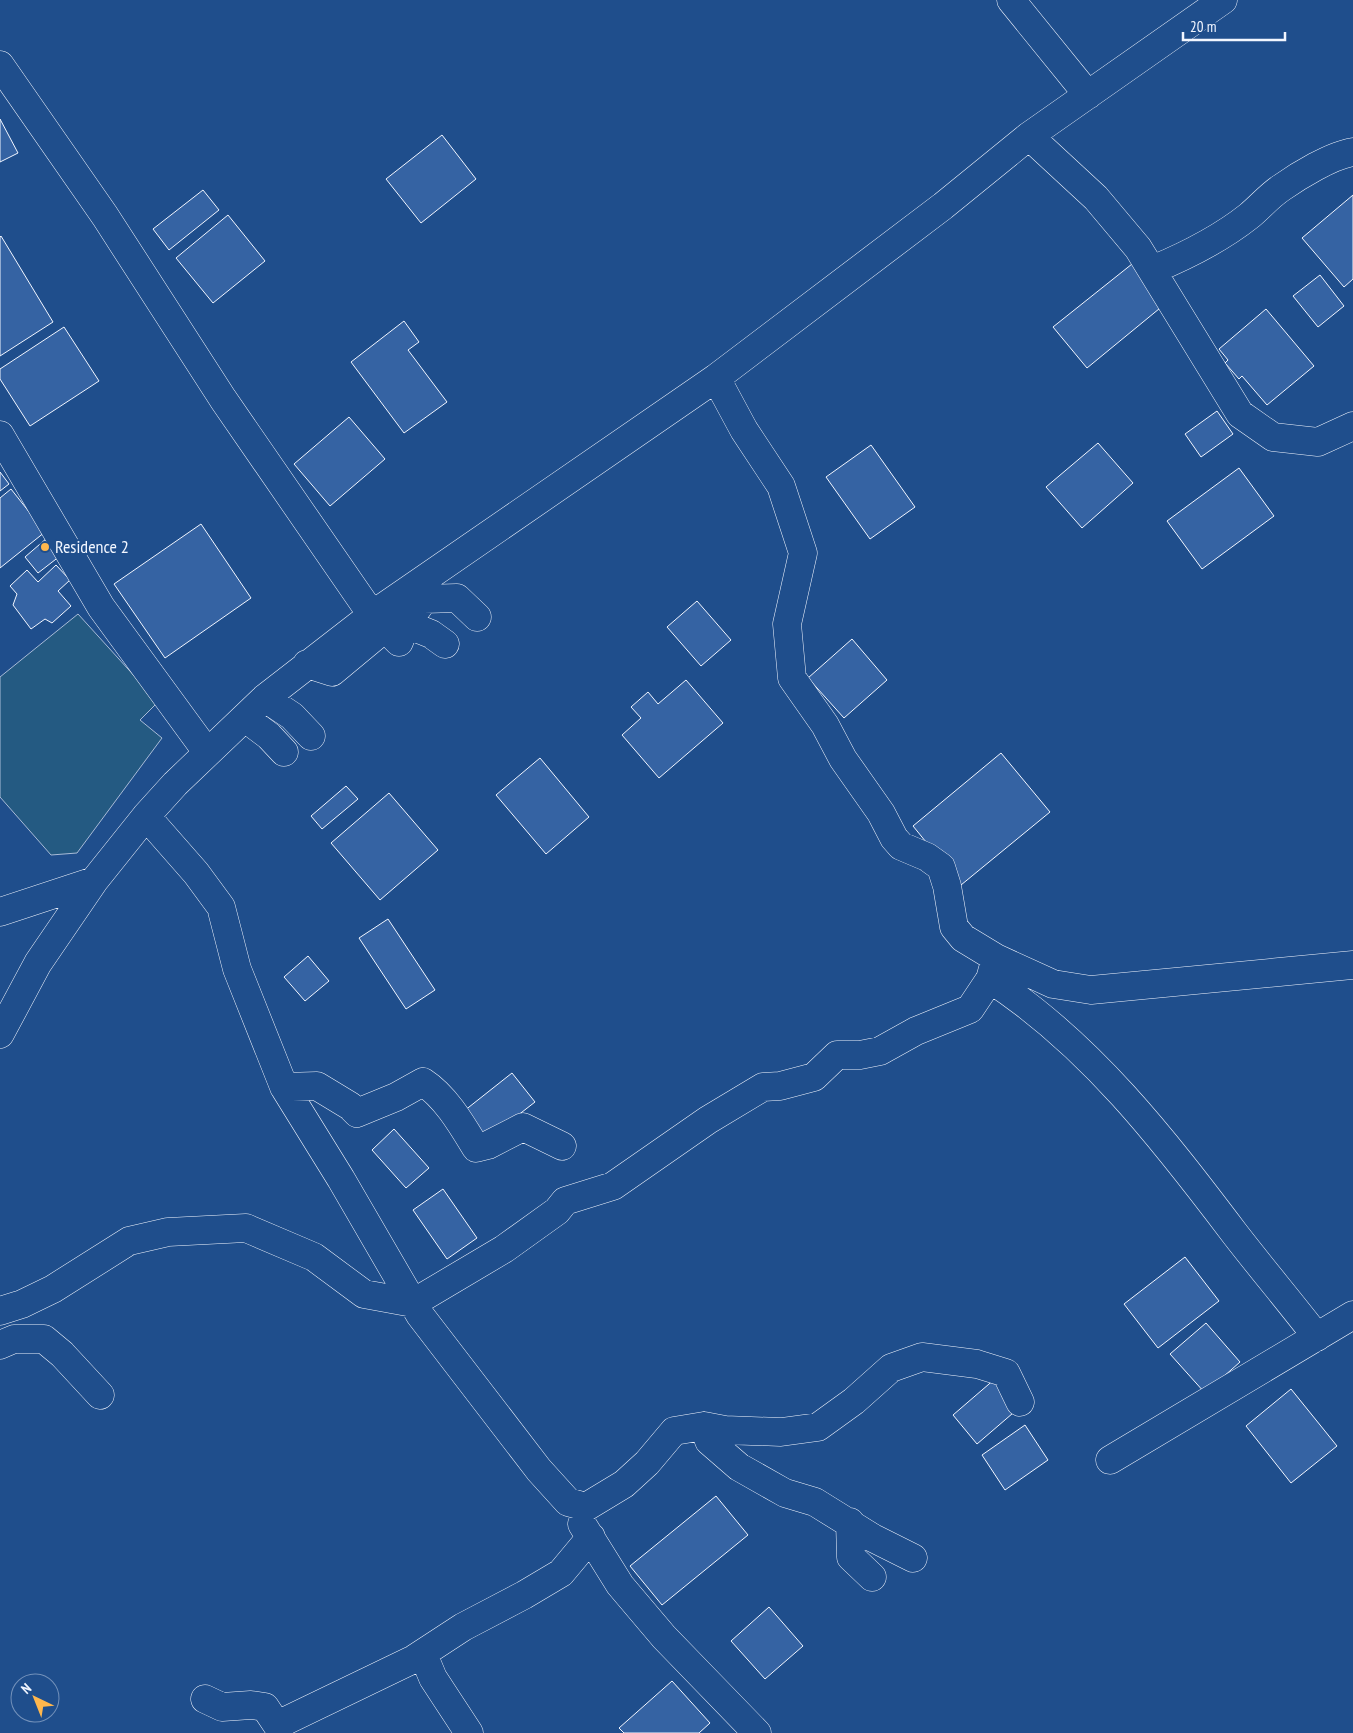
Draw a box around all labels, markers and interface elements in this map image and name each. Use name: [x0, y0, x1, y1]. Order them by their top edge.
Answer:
scale bar: [1183, 10, 1286, 42]
text: 20 m: [1190, 17, 1216, 36]
place label: Residence 2: [55, 535, 129, 558]
marker: Residence 2: [39, 541, 51, 553]
north arrow: [10, 1673, 60, 1723]
text: N: [17, 1679, 35, 1698]

